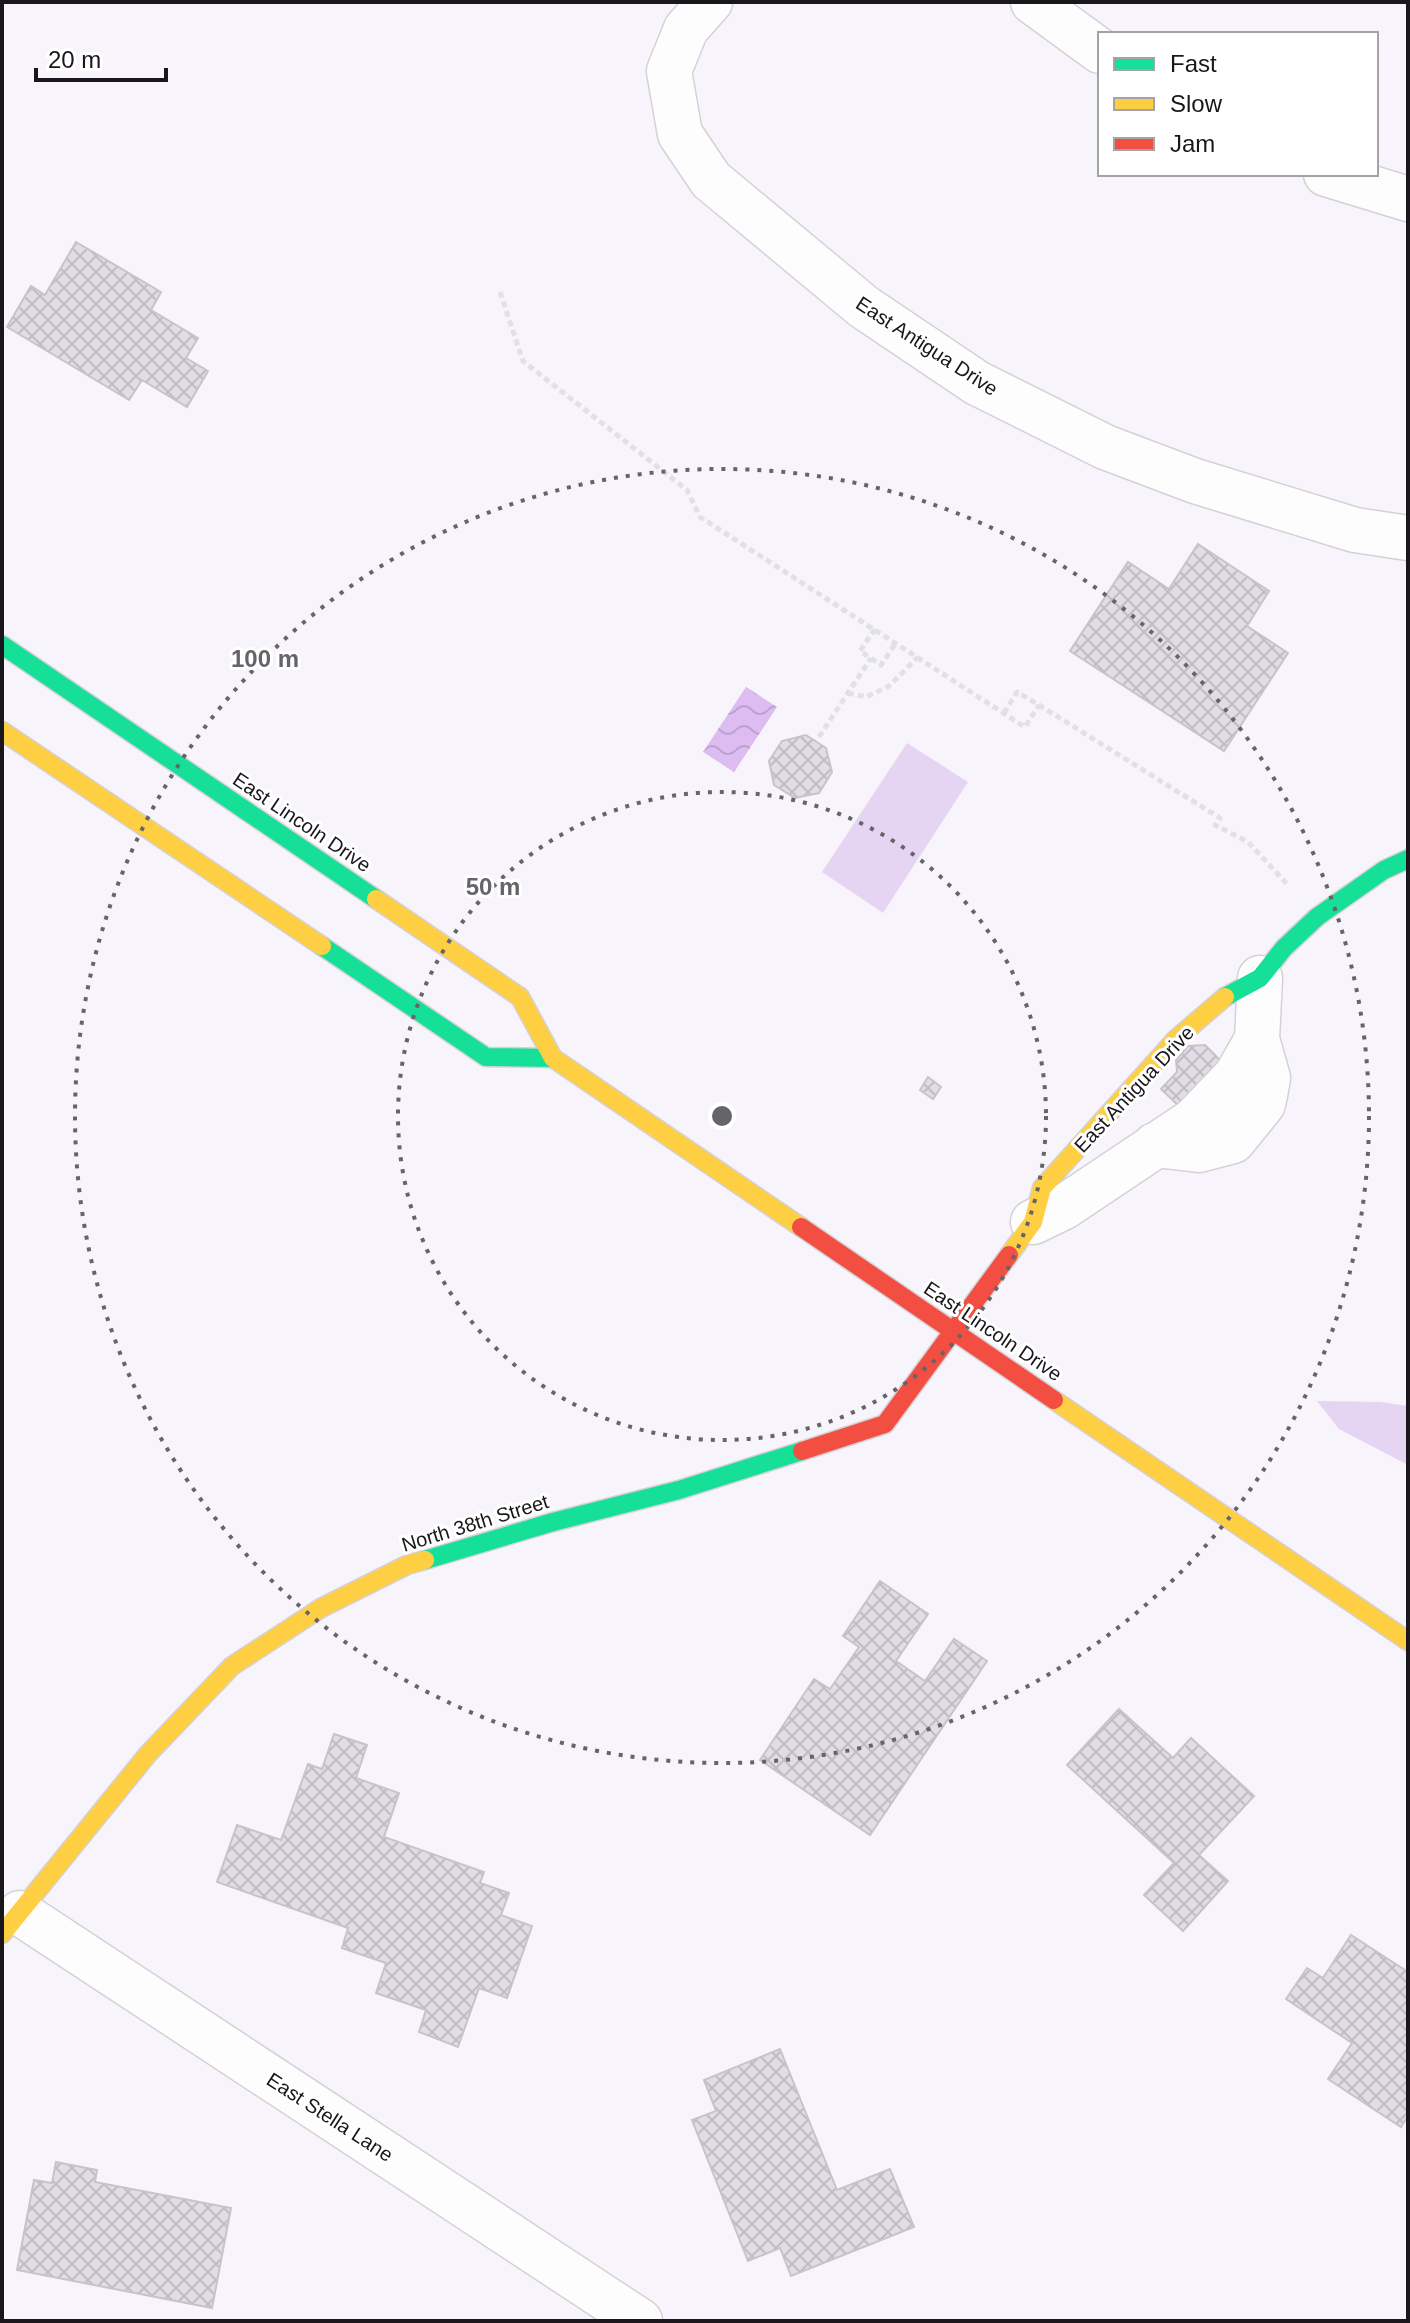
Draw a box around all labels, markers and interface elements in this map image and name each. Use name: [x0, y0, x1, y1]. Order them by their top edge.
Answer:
scale bar: [36, 32, 166, 82]
legend: [1098, 32, 1378, 176]
text: 20 m: [48, 46, 101, 73]
text: Fast: [1170, 50, 1217, 77]
text: Slow: [1170, 90, 1223, 117]
text: Jam: [1170, 130, 1215, 157]
street label: East Antigua Drive: [852, 292, 1002, 400]
text: 100 m: [231, 645, 299, 672]
street label: East Lincoln Drive: [229, 768, 375, 876]
text: 50 m: [466, 873, 520, 900]
street label: East Antigua Drive: [1070, 1021, 1198, 1157]
centre of rings: [708, 1102, 736, 1130]
street label: East Lincoln Drive: [920, 1277, 1066, 1385]
street label: North 38th Street: [399, 1490, 551, 1556]
street label: East Stella Lane: [263, 2068, 397, 2166]

